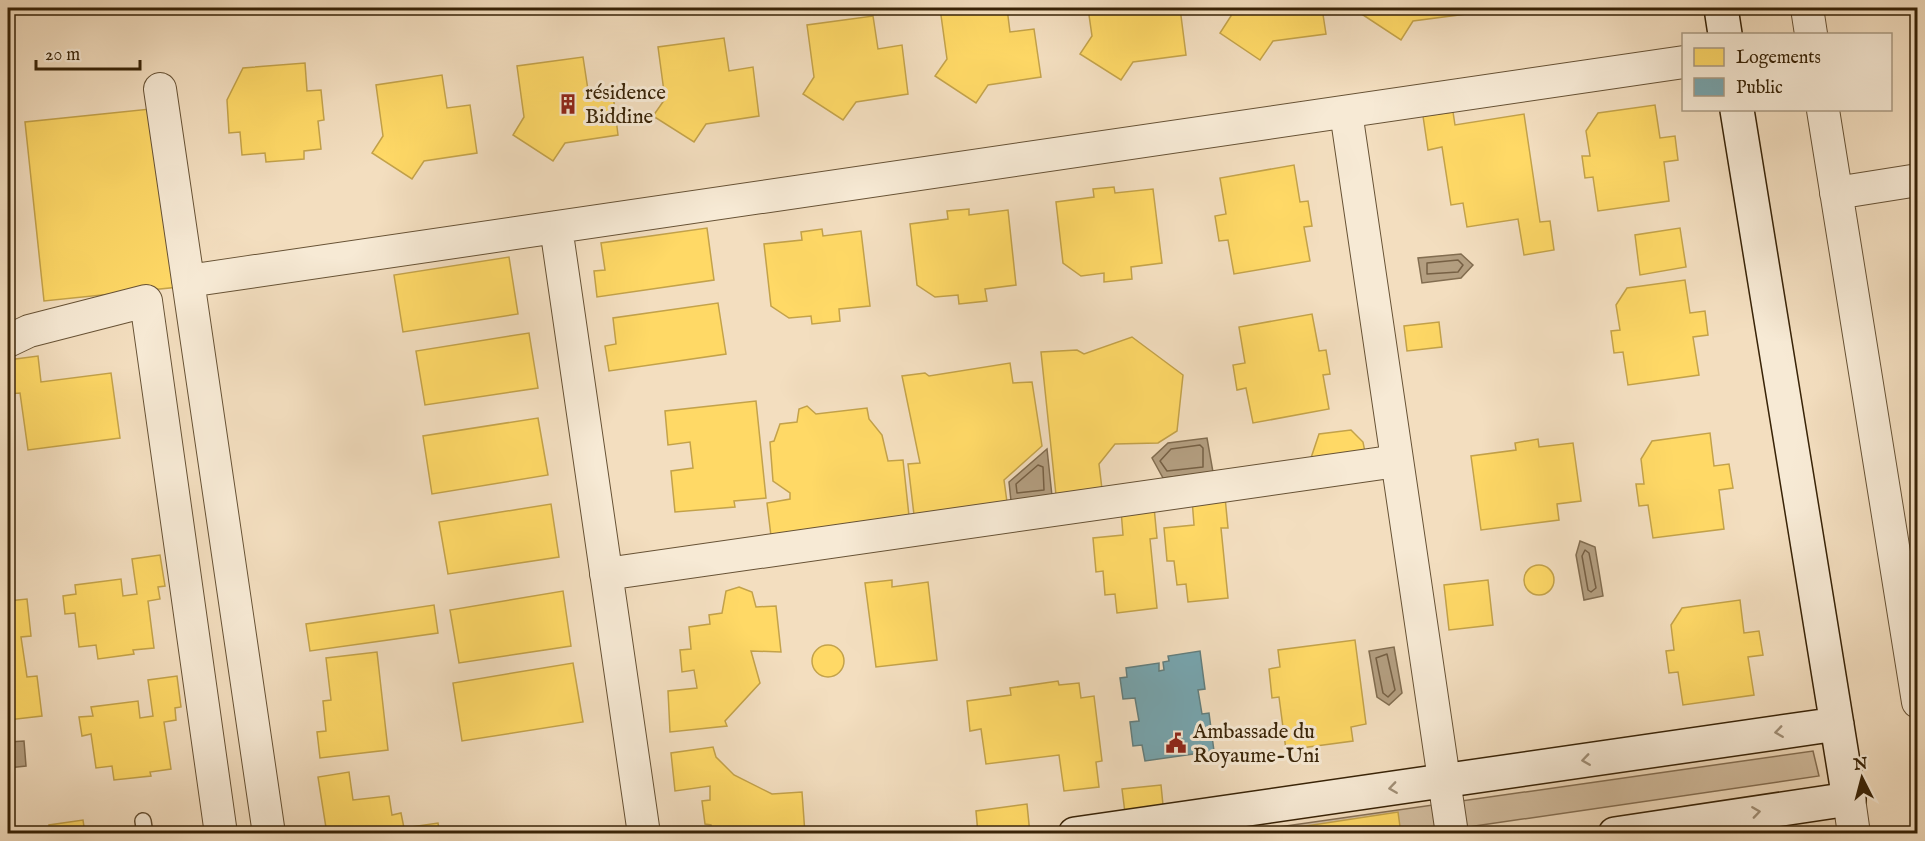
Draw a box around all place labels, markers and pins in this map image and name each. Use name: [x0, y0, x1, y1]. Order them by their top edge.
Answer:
place label: résidence Biddine: [585, 80, 666, 131]
building icon: résidence Biddine: [556, 92, 580, 116]
place label: Ambassade du Royaume-Uni: [1192, 719, 1320, 770]
public building icon: Ambassade du Royaume-Uni: [1164, 731, 1188, 755]

